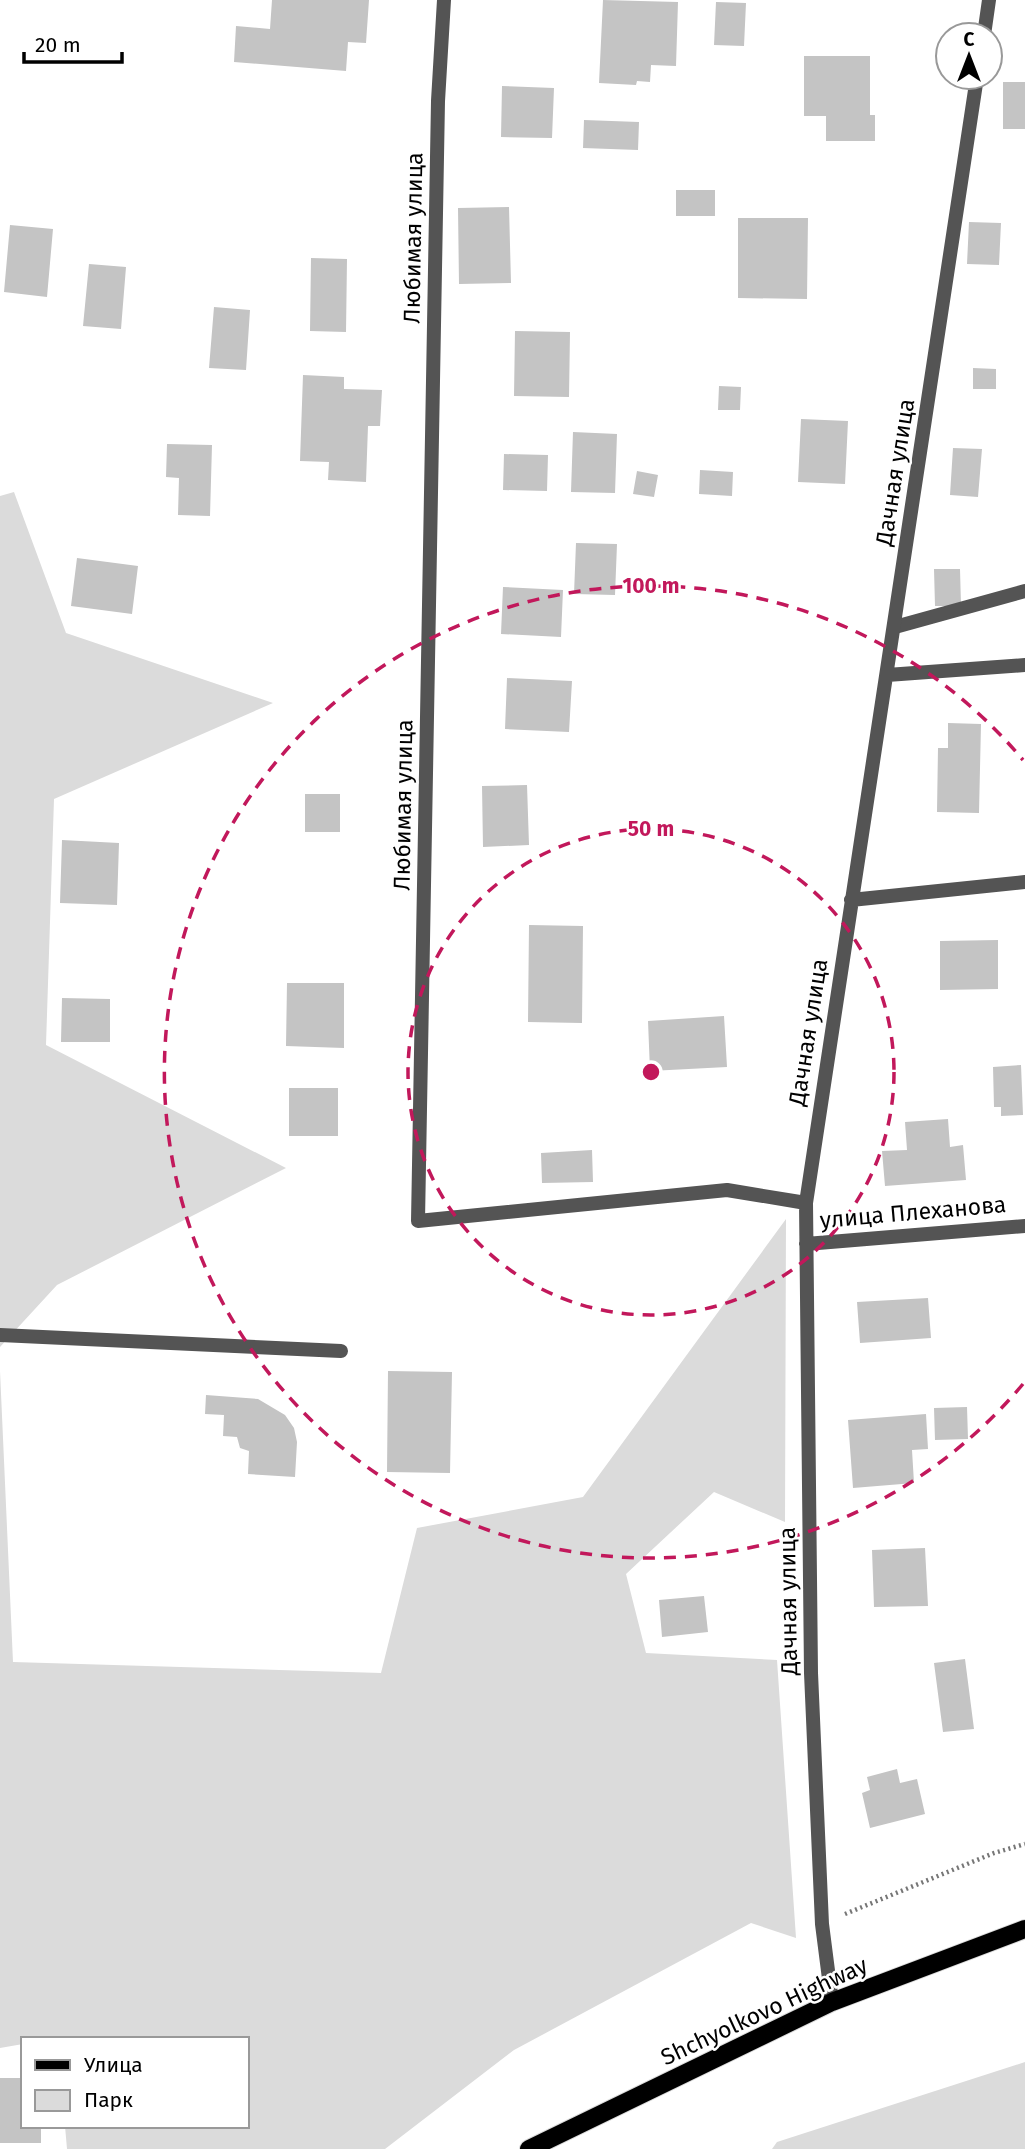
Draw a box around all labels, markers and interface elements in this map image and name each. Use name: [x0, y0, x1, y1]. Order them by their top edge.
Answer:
scale bar: [24, 21, 122, 65]
north arrow: [934, 21, 1004, 91]
text: С: [964, 28, 975, 51]
text: 20 m: [35, 32, 81, 58]
street label: Любимая улица: [398, 152, 428, 324]
street label: Дачная улица: [869, 397, 920, 548]
text: 100 m: [622, 573, 680, 599]
street label: Любимая улица: [388, 719, 418, 891]
text: 50 m: [628, 816, 674, 842]
street label: Дачная улица: [782, 957, 833, 1108]
centre of rings: [639, 1060, 663, 1084]
street label: улица Плеханова: [819, 1190, 1007, 1234]
street label: Дачная улица: [773, 1527, 803, 1676]
street label: Shchyolkovo Highway: [656, 1951, 872, 2071]
legend: [21, 2037, 248, 2128]
text: Улица: [84, 2052, 143, 2078]
text: Парк: [84, 2087, 133, 2113]

